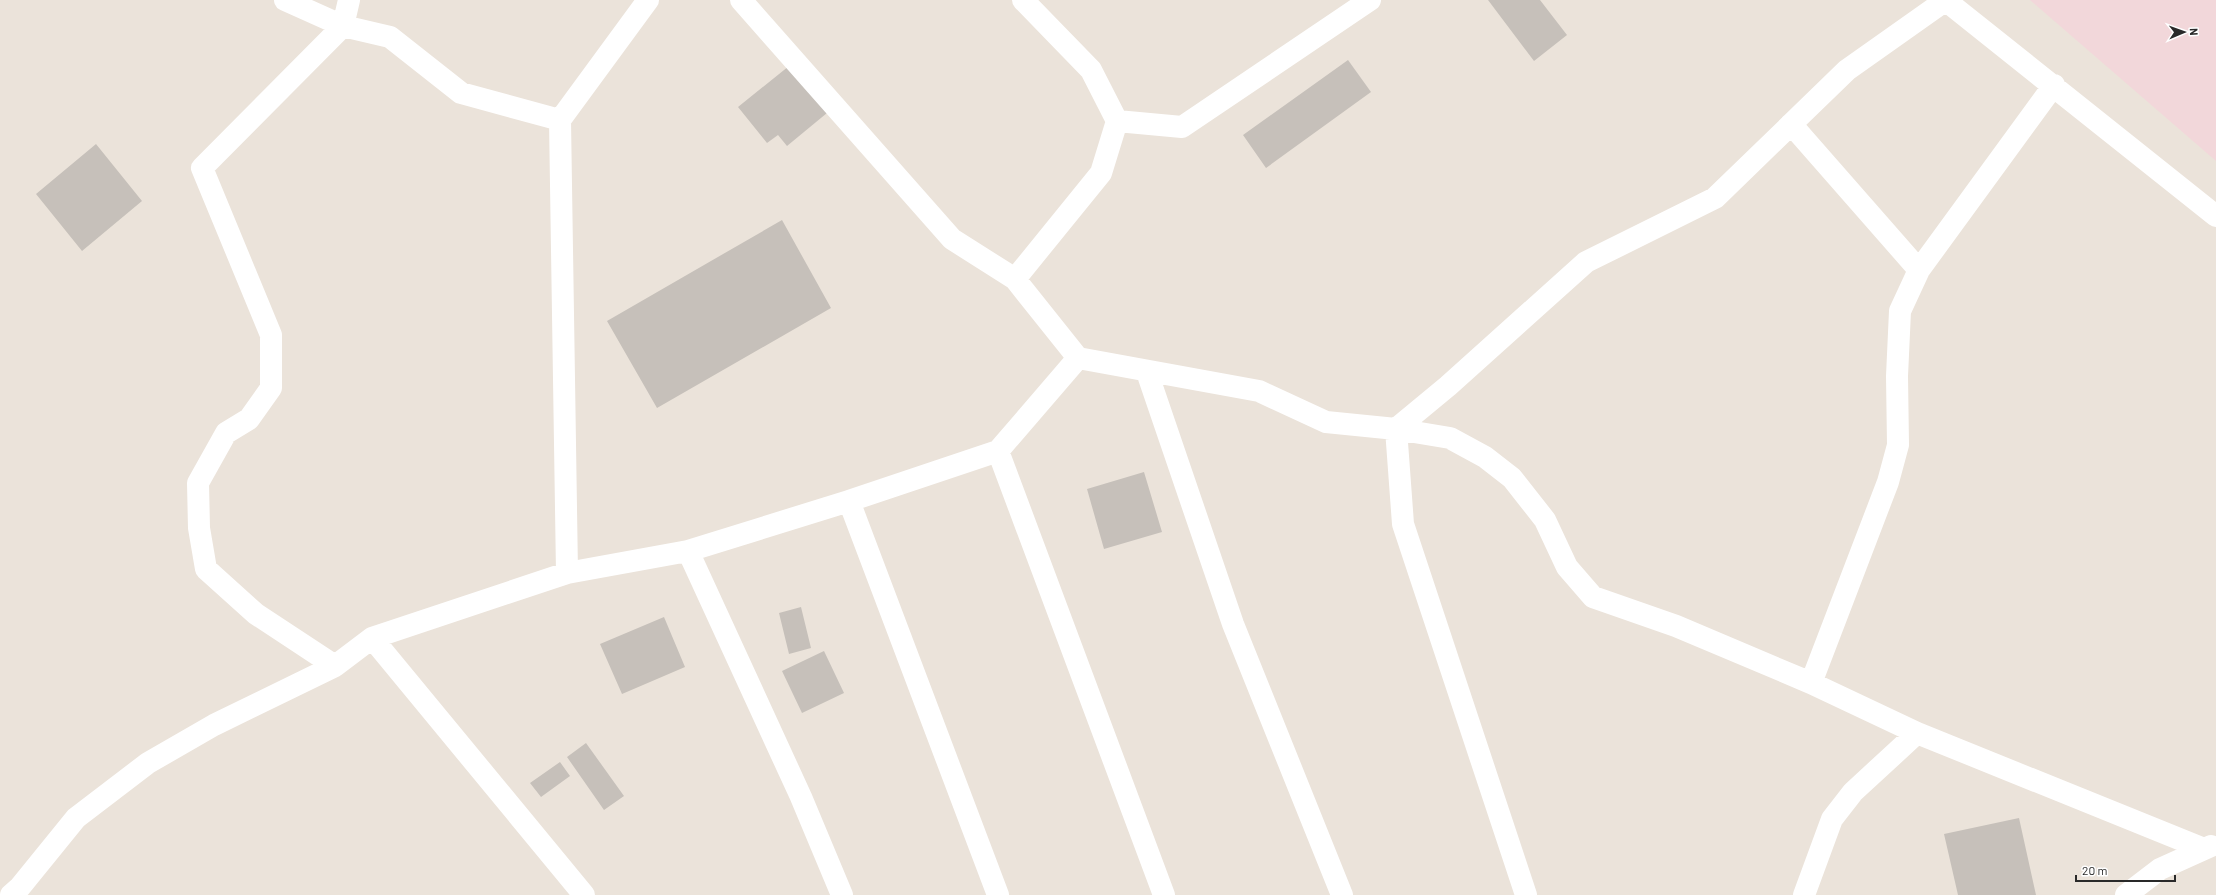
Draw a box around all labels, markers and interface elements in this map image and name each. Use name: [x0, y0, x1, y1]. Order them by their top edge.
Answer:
north arrow: [2164, 12, 2204, 52]
text: N: [2188, 28, 2201, 36]
scale bar: [2076, 857, 2175, 883]
text: 20 m: [2082, 863, 2108, 877]

